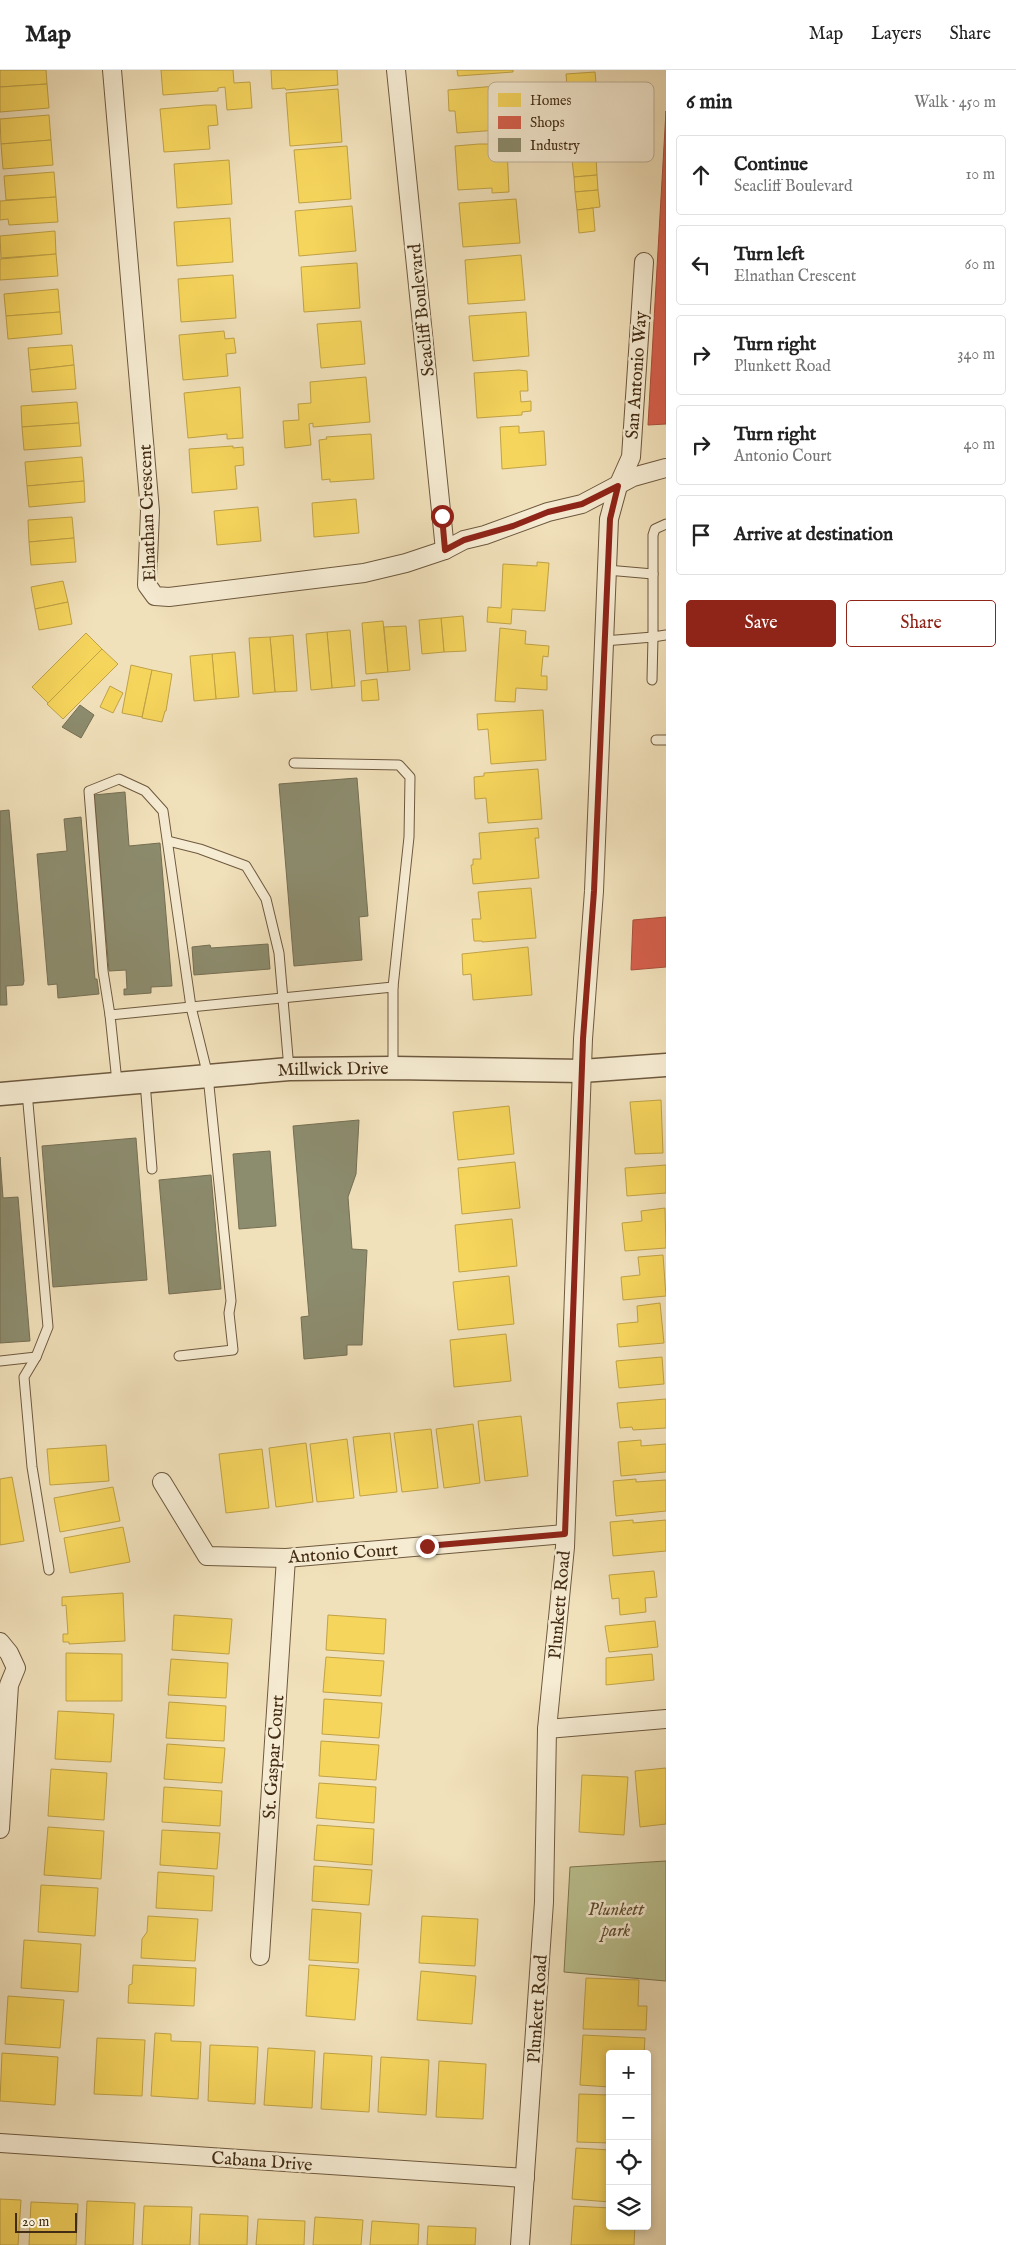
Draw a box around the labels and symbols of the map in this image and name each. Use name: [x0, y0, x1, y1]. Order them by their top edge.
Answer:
legend: [488, 82, 654, 162]
text: Homes: [530, 92, 572, 110]
text: Shops: [530, 114, 565, 132]
text: Industry: [530, 137, 580, 155]
street label: Seacliff Boulevard: [404, 242, 441, 377]
street label: San Antonio Way: [622, 310, 653, 440]
street label: Elnathan Crescent: [135, 444, 162, 582]
route start: [431, 505, 454, 528]
street label: Millwick Drive: [277, 1058, 389, 1083]
route end: [416, 1535, 439, 1558]
street label: Antonio Court: [286, 1539, 399, 1570]
street label: Plunkett Road: [544, 1549, 577, 1660]
street label: St. Gaspar Court: [259, 1694, 290, 1820]
park label: Plunkett park: [588, 1899, 645, 1943]
street label: Plunkett Road: [523, 1954, 554, 2064]
street label: Cabana Drive: [211, 2147, 313, 2178]
scale bar: [15, 2210, 78, 2233]

